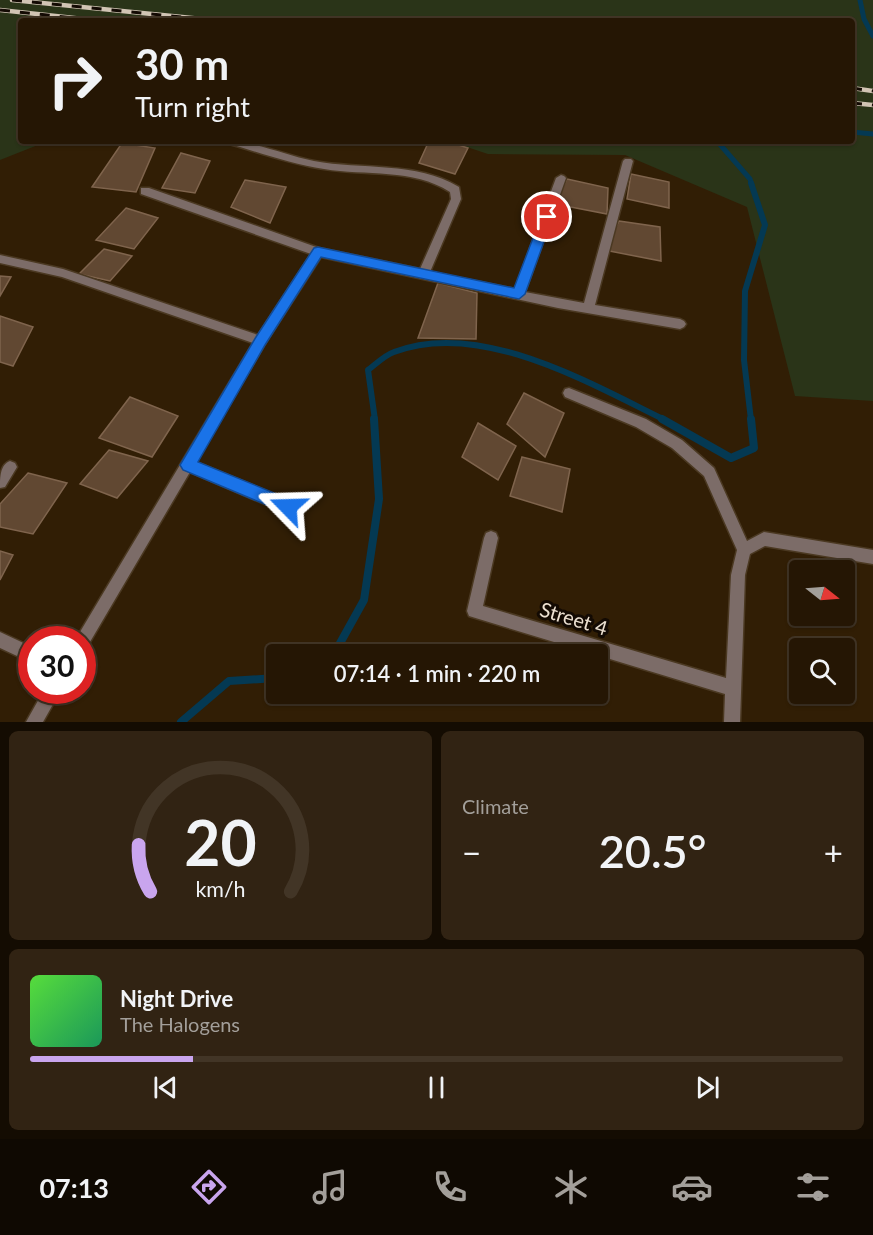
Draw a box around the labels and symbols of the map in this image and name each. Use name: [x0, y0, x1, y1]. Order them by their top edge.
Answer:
pin: [521, 191, 572, 242]
position arrow: [256, 475, 320, 539]
north arrow: [789, 560, 855, 626]
street label: Street 4: [537, 596, 611, 640]
speed limit sign: 30: [18, 626, 96, 704]

